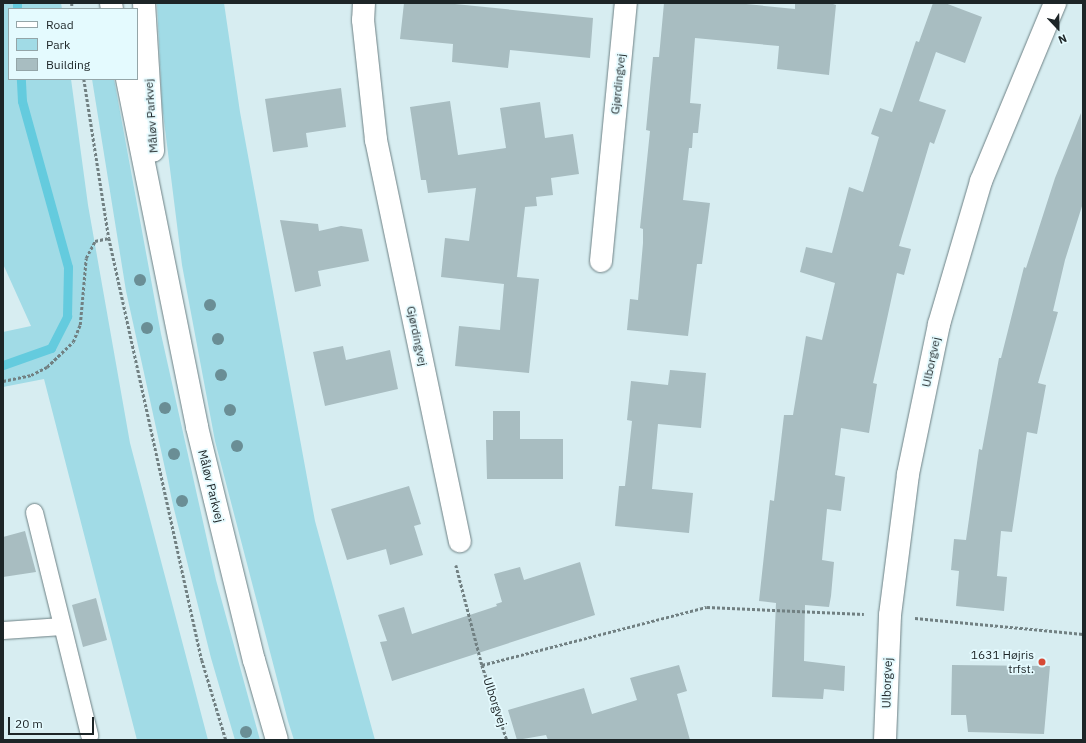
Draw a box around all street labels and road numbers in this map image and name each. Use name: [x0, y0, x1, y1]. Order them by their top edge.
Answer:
street label: Gjørdingvej: [608, 53, 628, 115]
street label: Måløv Parkvej: [141, 78, 161, 154]
street label: Gjørdingvej: [404, 305, 430, 367]
street label: Ulborgvej: [919, 336, 943, 388]
street label: Måløv Parkvej: [195, 448, 227, 524]
street label: Ulborgvej: [879, 657, 895, 709]
street label: Ulborgvej: [480, 676, 510, 728]

